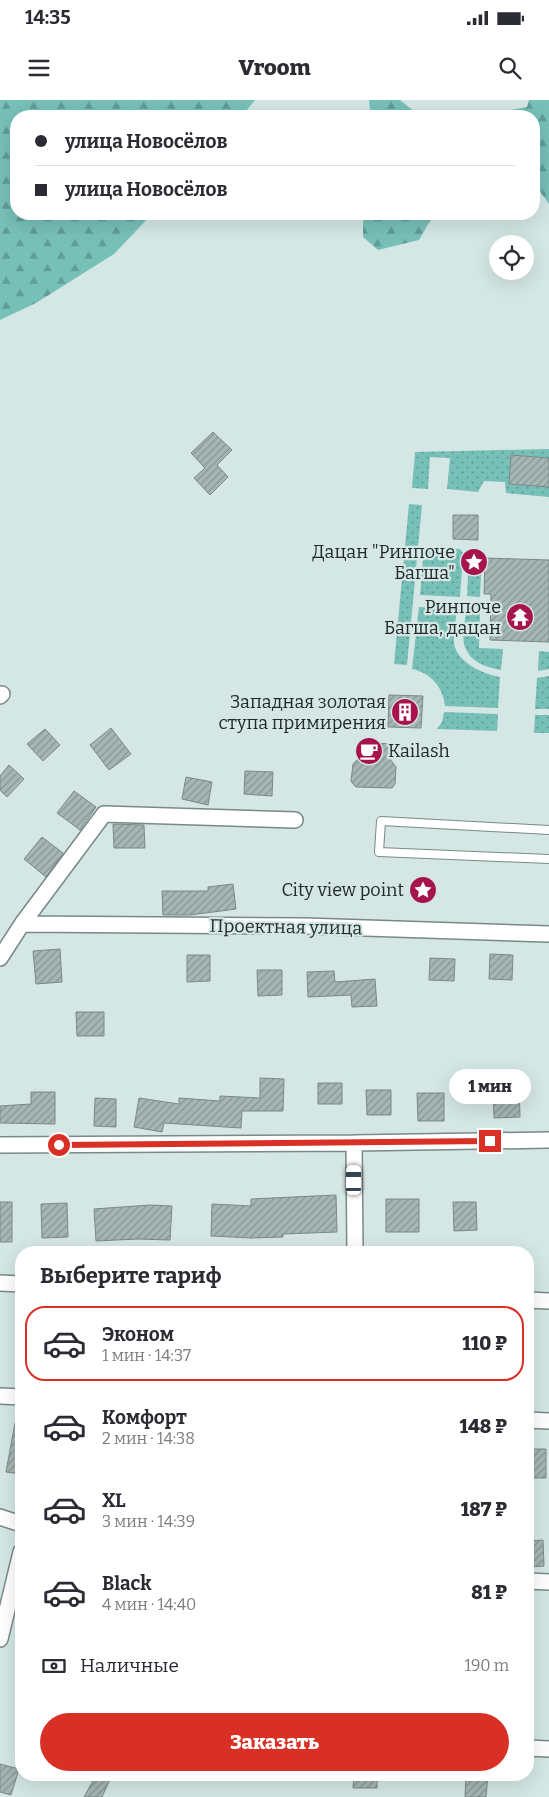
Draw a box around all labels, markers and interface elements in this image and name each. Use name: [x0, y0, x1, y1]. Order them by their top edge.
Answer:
text: 14:35: [25, 6, 71, 29]
icon: menu: [25, 54, 53, 82]
text: Vroom: [239, 54, 310, 81]
icon: search: [496, 54, 524, 82]
text: улица Новосёлов: [65, 130, 228, 153]
text: улица Новосёлов: [65, 178, 228, 201]
map controls: [489, 235, 534, 280]
button: locate: [489, 235, 534, 280]
place label: Дацан "Ринпоче Багша": [312, 541, 455, 584]
place icon: Дацан "Ринпоче Багша": [459, 547, 489, 577]
place label: Ринпоче Багша, дацан: [384, 596, 501, 639]
temple icon: Ринпоче Багша, дацан: [505, 602, 535, 632]
place label: Западная золотая ступа примирения: [218, 691, 386, 734]
building icon: Западная золотая ступа примирения: [390, 697, 420, 727]
cafe icon: Kailash: [354, 736, 384, 766]
place label: Kailash: [388, 740, 450, 762]
place icon: City view point: [408, 875, 438, 905]
place label: City view point: [282, 879, 404, 901]
street label: Проектная улица: [209, 915, 363, 939]
callout: 1 мин: [449, 1068, 531, 1104]
text: 1 мин: [468, 1077, 512, 1096]
route end: [479, 1130, 501, 1152]
route start: [48, 1134, 70, 1156]
car: [346, 1165, 361, 1195]
text: Выберите тариф: [40, 1262, 221, 1289]
icon: car: [42, 1321, 87, 1366]
text: Эконом: [102, 1323, 174, 1346]
text: 110 ₽: [462, 1332, 507, 1355]
text: 1 мин · 14:37: [102, 1346, 191, 1365]
icon: car: [42, 1404, 87, 1449]
text: Комфорт: [102, 1406, 187, 1429]
text: 148 ₽: [460, 1415, 507, 1438]
text: 2 мин · 14:38: [102, 1429, 195, 1448]
icon: car: [42, 1487, 87, 1532]
text: XL: [102, 1489, 126, 1512]
text: 187 ₽: [461, 1498, 507, 1521]
text: 3 мин · 14:39: [102, 1512, 195, 1531]
icon: car: [42, 1570, 87, 1615]
text: Black: [102, 1572, 152, 1595]
text: 81 ₽: [471, 1581, 507, 1604]
text: 4 мин · 14:40: [102, 1595, 196, 1614]
icon: cash: [40, 1652, 68, 1680]
text: Наличные: [80, 1654, 179, 1677]
text: 190 m: [464, 1656, 509, 1675]
button: Заказать: [40, 1713, 509, 1771]

